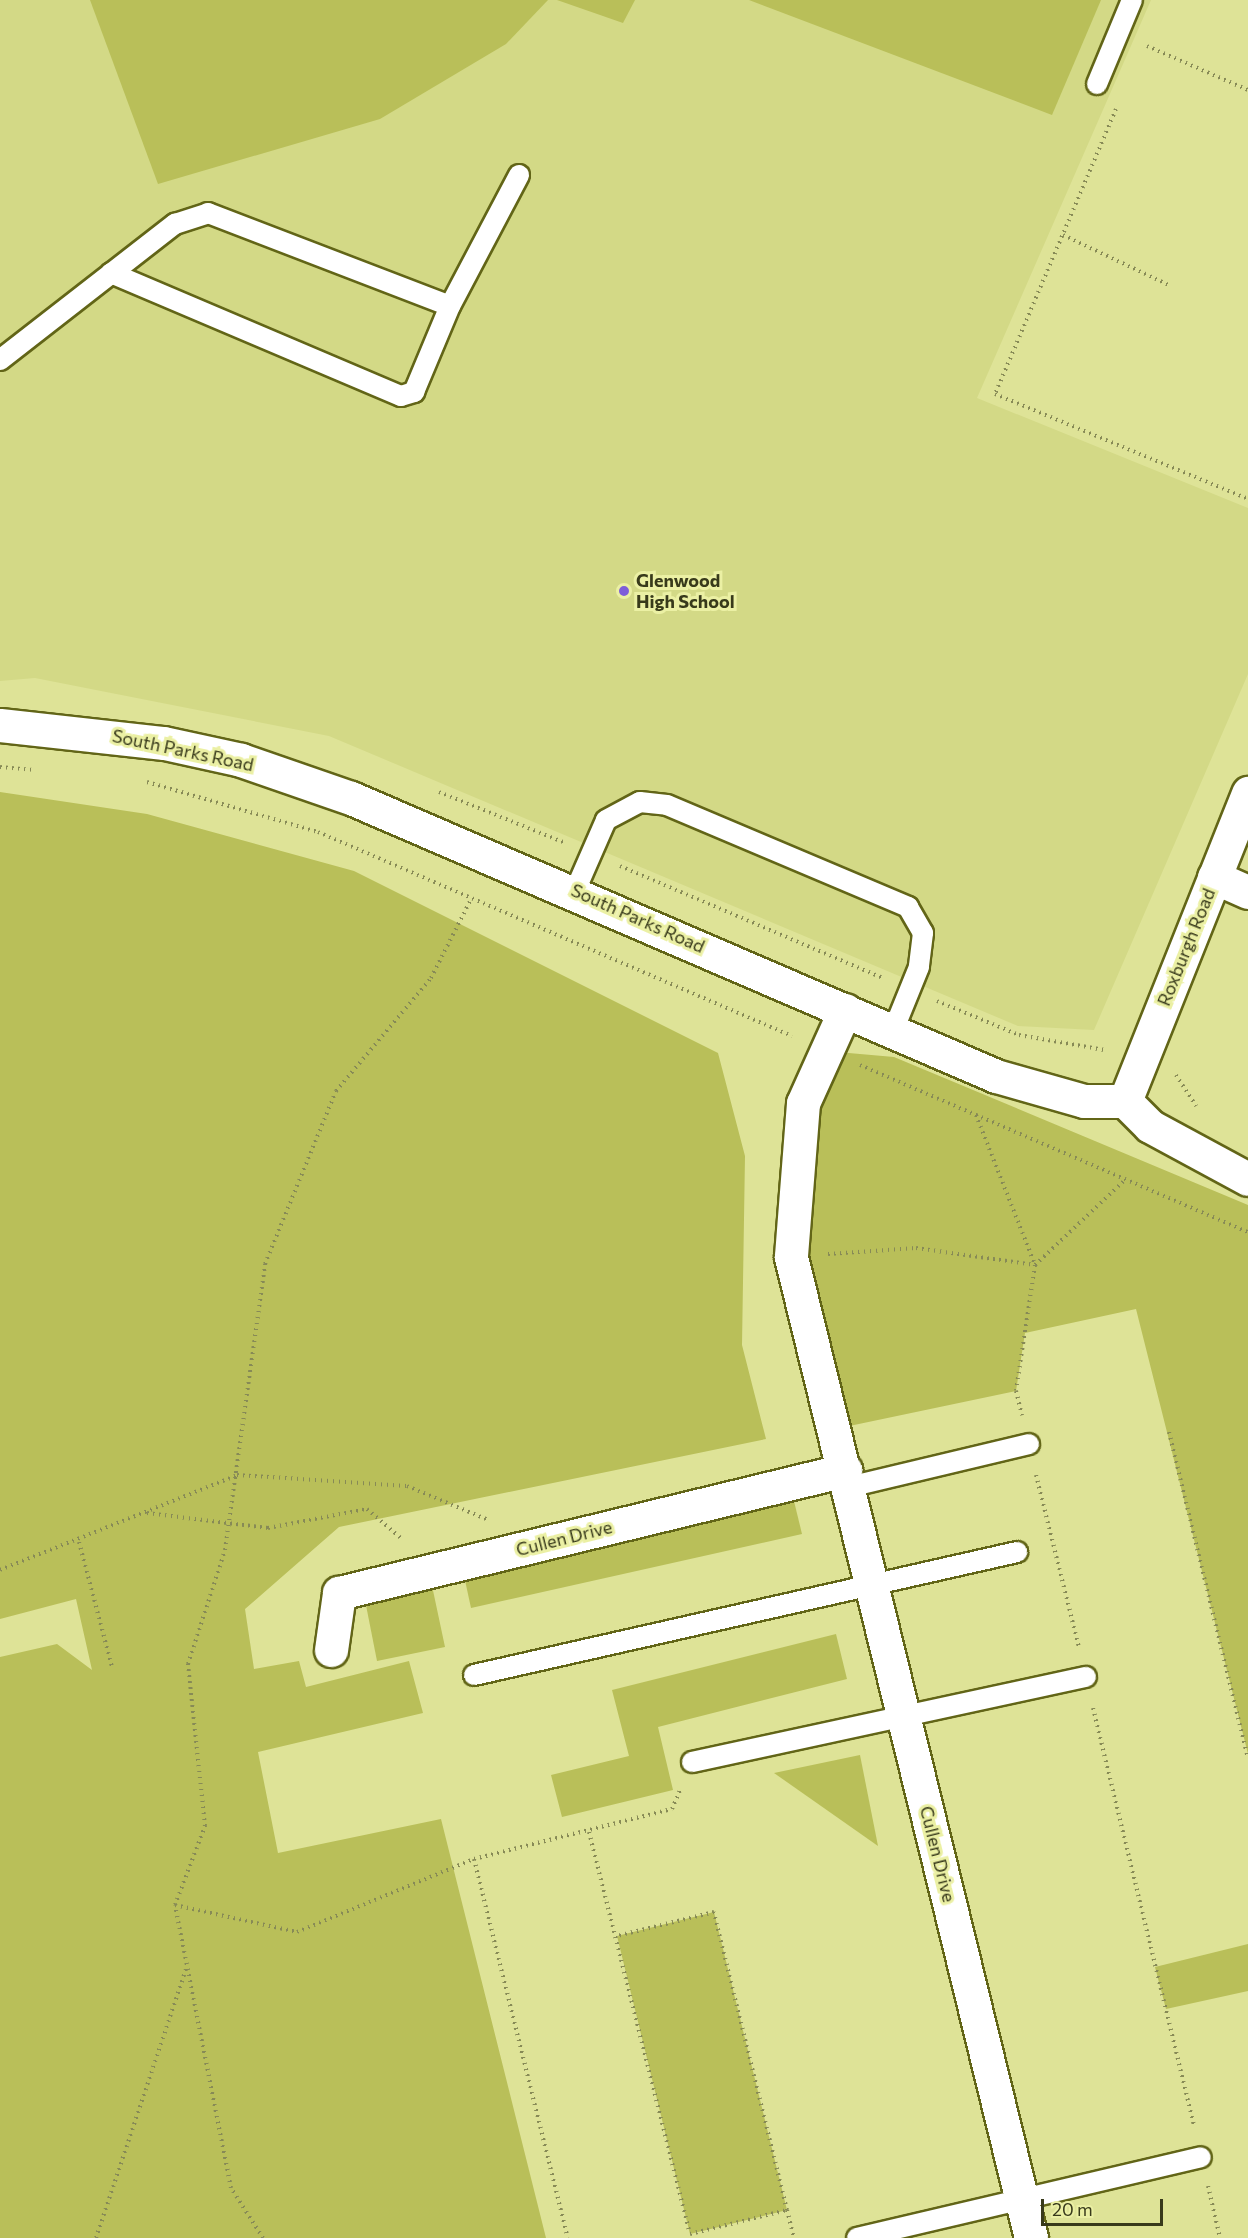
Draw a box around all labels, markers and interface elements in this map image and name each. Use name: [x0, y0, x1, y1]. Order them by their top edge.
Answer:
place label: Glenwood High School: [636, 570, 735, 612]
marker: Glenwood High School: [617, 584, 631, 598]
street label: South Parks Road: [110, 724, 256, 776]
street label: South Parks Road: [568, 879, 708, 957]
street label: Roxburgh Road: [1153, 885, 1219, 1009]
street label: Cullen Drive: [514, 1516, 614, 1560]
street label: Cullen Drive: [916, 1804, 960, 1904]
scale bar: [1044, 2187, 1166, 2225]
text: 20 m: [1052, 2198, 1093, 2220]

